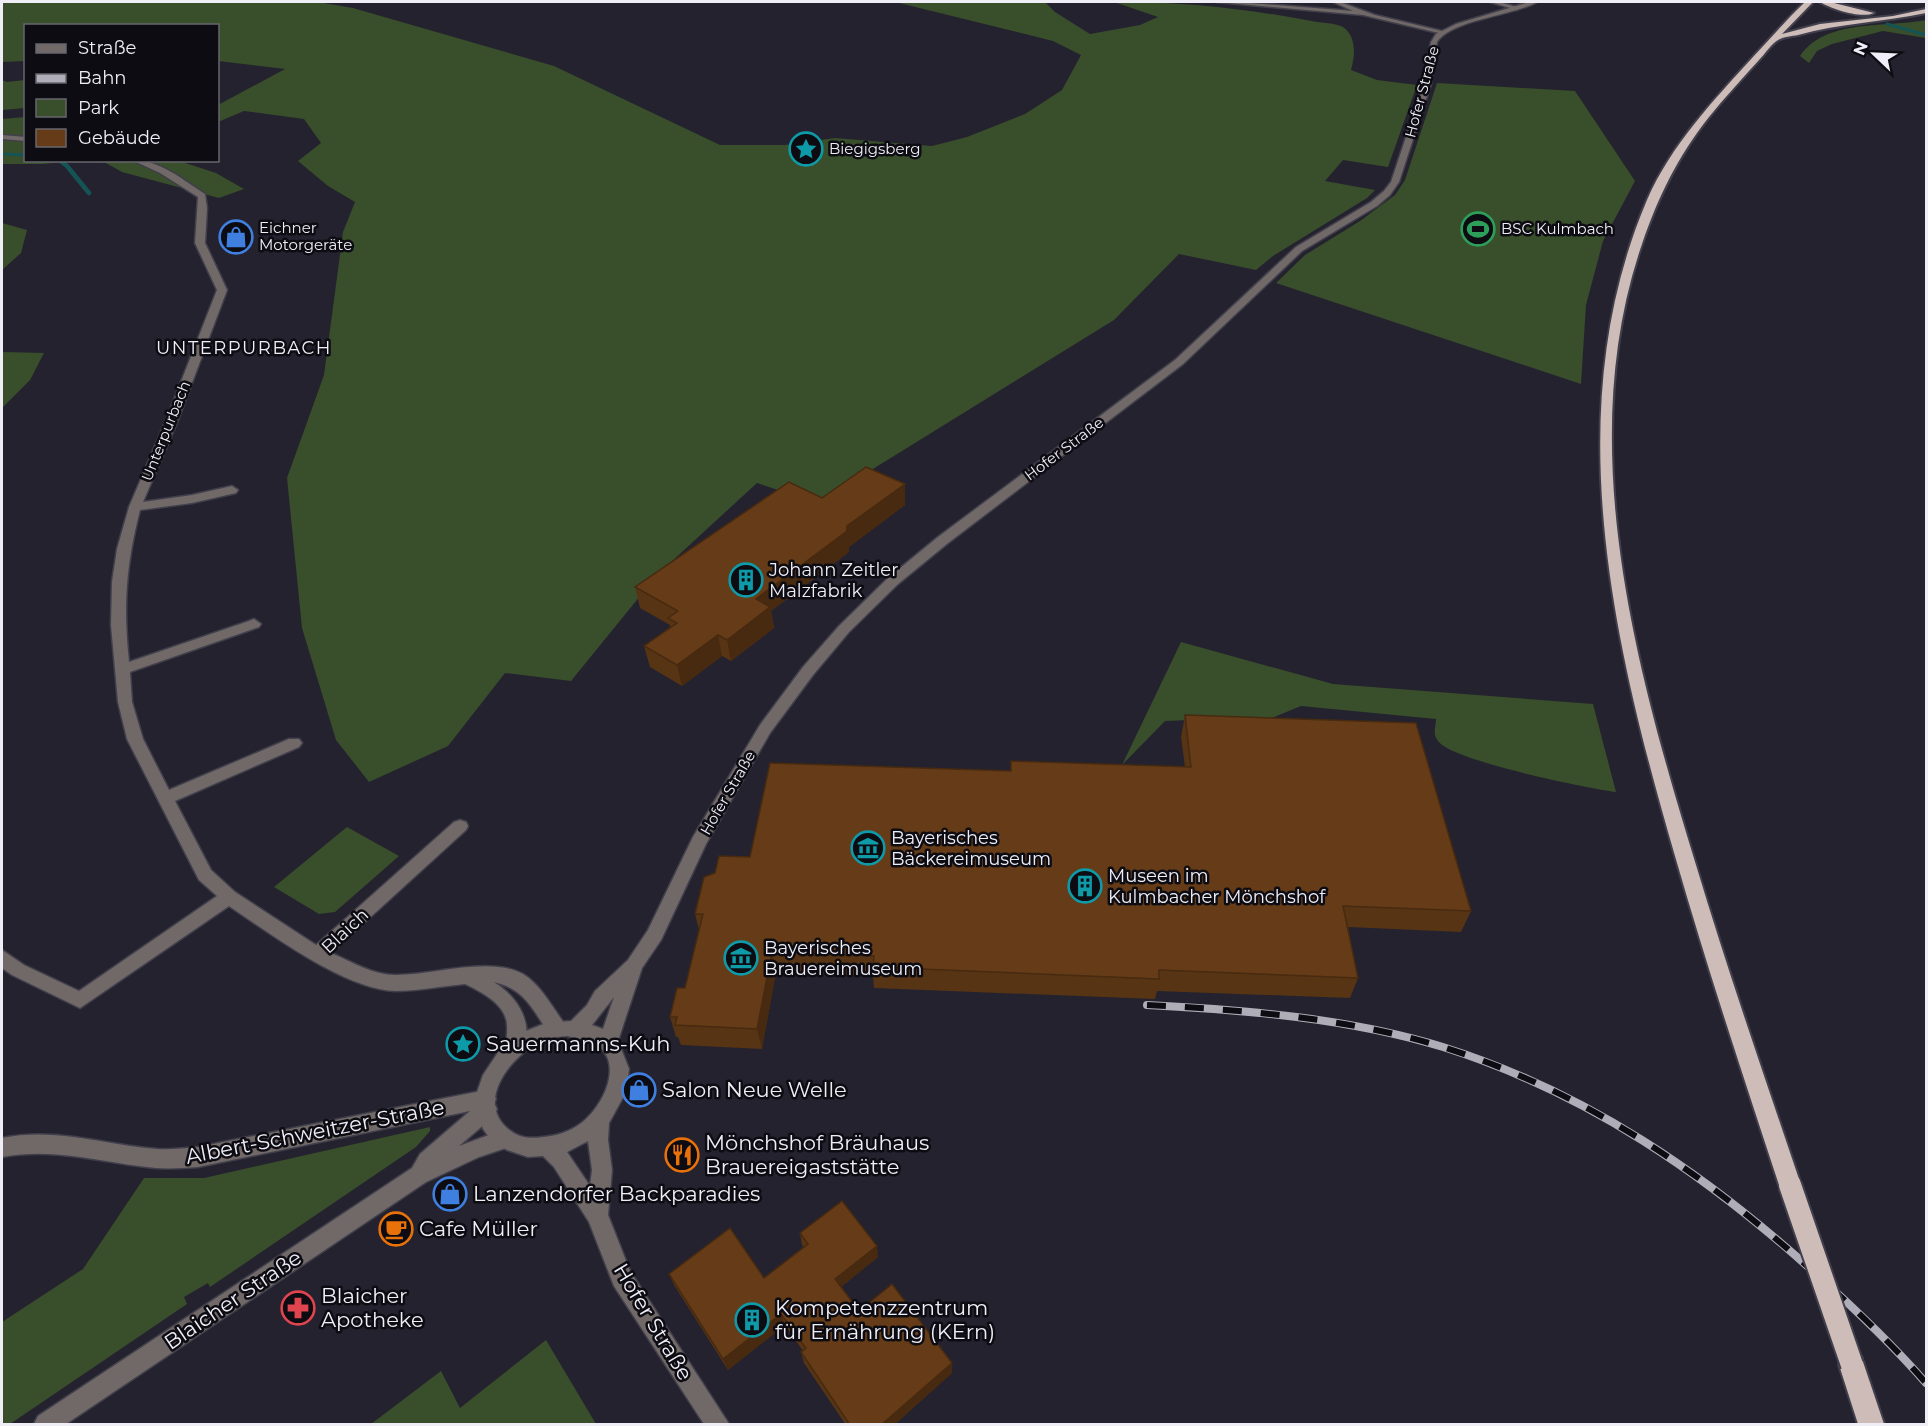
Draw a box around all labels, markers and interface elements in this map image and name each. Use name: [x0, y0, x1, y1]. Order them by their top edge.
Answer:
legend: [24, 24, 219, 162]
north arrow: [1844, 24, 1904, 84]
text: Straße: [78, 37, 137, 59]
text: N: [1849, 39, 1872, 58]
street label: Hofer Straße: [1400, 44, 1443, 140]
text: Bahn: [78, 67, 127, 89]
text: Park: [78, 97, 119, 119]
text: Gebäude: [78, 127, 161, 149]
place icon: Biegigsberg: [788, 131, 824, 167]
place label: Biegigsberg: [829, 139, 921, 158]
sports icon: BSC Kulmbach: [1460, 211, 1496, 247]
place label: Eichner Motorgeräte: [259, 218, 352, 254]
shop icon: Eichner Motorgeräte: [218, 219, 254, 255]
place label: BSC Kulmbach: [1501, 219, 1614, 238]
district label: UNTERPURBACH: [156, 337, 332, 359]
street label: Unterpurbach: [137, 378, 194, 484]
street label: Hofer Straße: [1020, 413, 1107, 485]
place label: Johann Zeitler Malzfabrik: [768, 559, 898, 602]
building icon: Johann Zeitler Malzfabrik: [728, 562, 764, 598]
street label: Hofer Straße: [696, 747, 759, 838]
place label: Bayerisches Bäckereimuseum: [891, 827, 1051, 870]
museum icon: Bayerisches Bäckereimuseum: [850, 830, 886, 866]
place label: Museen im Kulmbacher Mönchshof: [1108, 865, 1326, 908]
building icon: Museen im Kulmbacher Mönchshof: [1067, 868, 1103, 904]
street label: Blaich: [317, 904, 373, 958]
place label: Bayerisches Brauereimuseum: [764, 937, 922, 980]
museum icon: Bayerisches Brauereimuseum: [723, 940, 759, 976]
place icon: Sauermanns-Kuh: [445, 1026, 481, 1062]
place label: Sauermanns-Kuh: [486, 1031, 671, 1056]
shop icon: Salon Neue Welle: [621, 1072, 657, 1108]
place label: Salon Neue Welle: [662, 1077, 847, 1102]
street label: Albert-Schweitzer-Straße: [183, 1094, 446, 1169]
place label: Mönchshof Bräuhaus Brauereigaststätte: [705, 1130, 929, 1179]
restaurant icon: Mönchshof Bräuhaus Brauereigaststätte: [664, 1137, 700, 1173]
shop icon: Lanzendorfer Backparadies: [432, 1176, 468, 1212]
place label: Lanzendorfer Backparadies: [473, 1181, 760, 1206]
cafe icon: Cafe Müller: [378, 1211, 414, 1247]
place label: Cafe Müller: [419, 1216, 538, 1241]
street label: Blaicher Straße: [159, 1244, 306, 1355]
street label: Hofer Straße: [609, 1259, 698, 1385]
place label: Blaicher Apotheke: [321, 1283, 424, 1332]
pharmacy icon: Blaicher Apotheke: [280, 1290, 316, 1326]
place label: Kompetenzzentrum für Ernährung (KErn): [775, 1295, 995, 1344]
building icon: Kompetenzzentrum für Ernährung (KErn): [734, 1302, 770, 1338]

